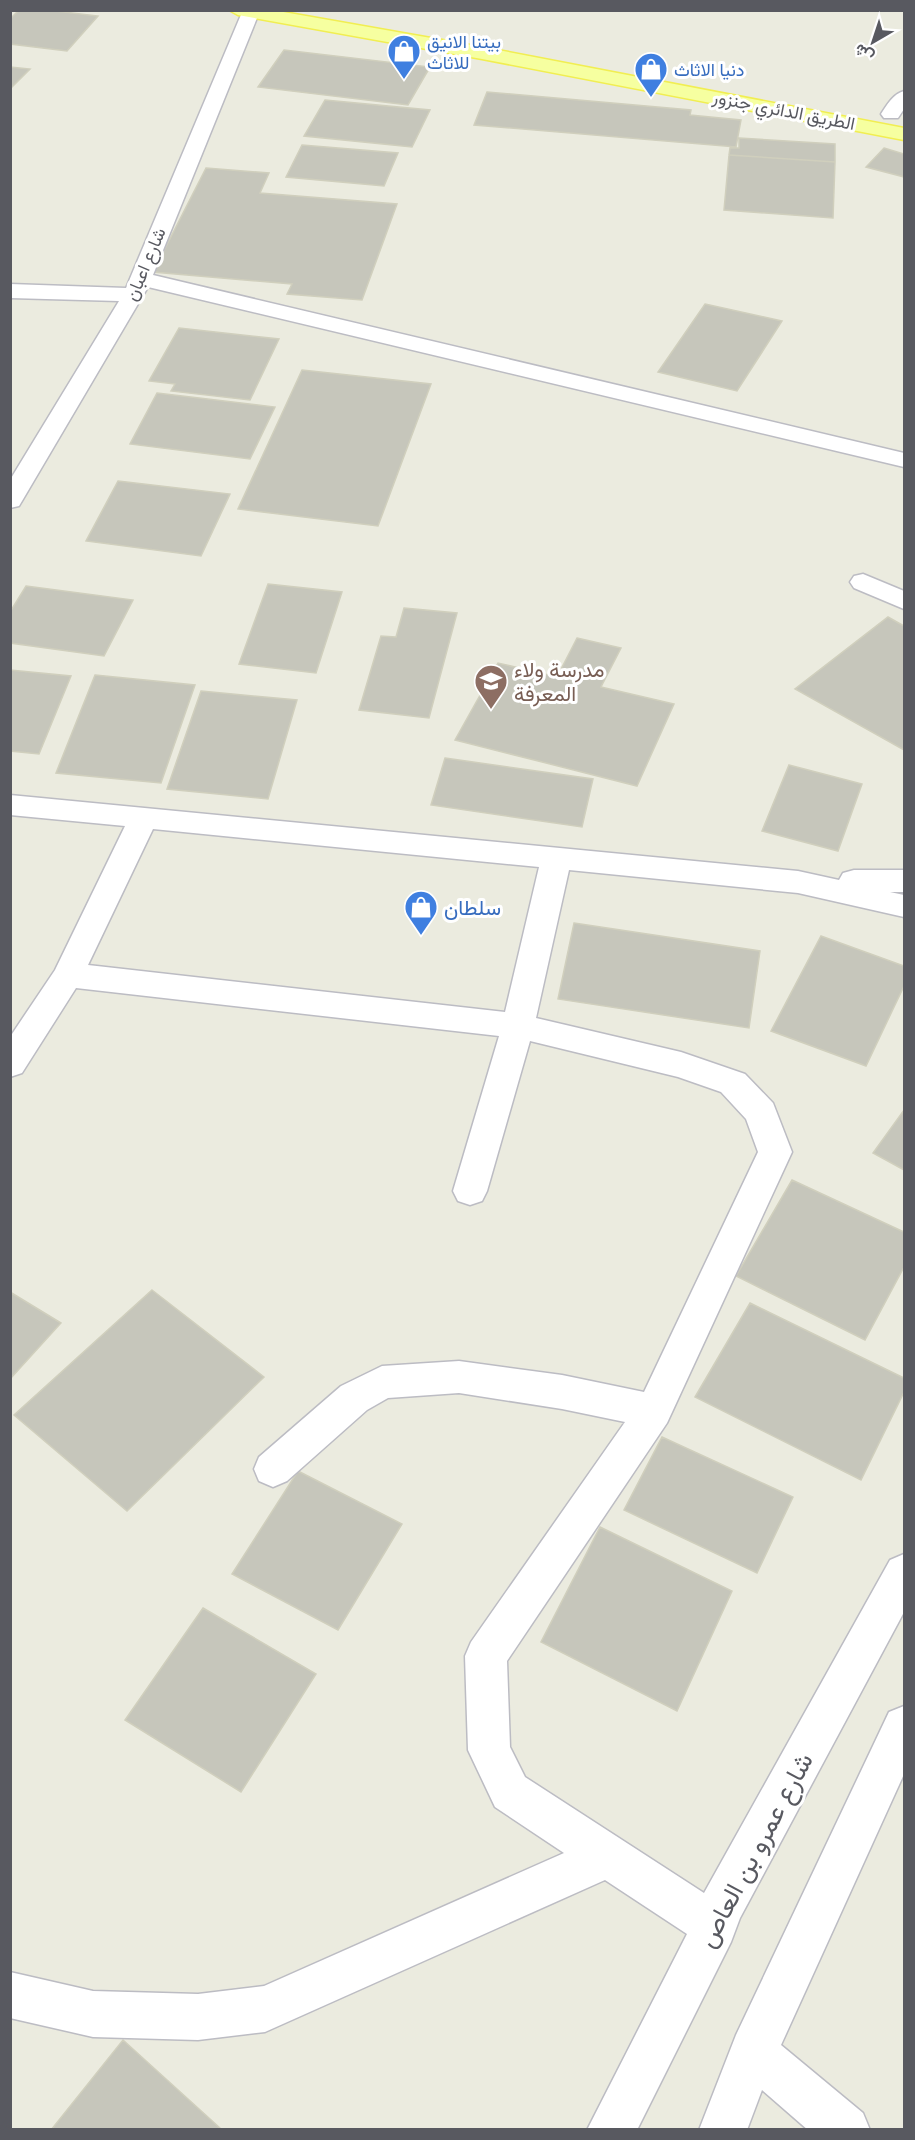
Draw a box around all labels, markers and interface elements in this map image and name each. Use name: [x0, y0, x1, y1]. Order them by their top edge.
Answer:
north arrow: [843, 12, 903, 72]
place label: بيتنا الانيق للاثاث: [427, 30, 501, 74]
shop icon: بيتنا الانيق للاثاث: [386, 33, 422, 80]
text: ش: [850, 39, 878, 67]
shop icon: دنيا الاثاث: [633, 51, 669, 98]
place label: دنيا الاثاث: [674, 58, 744, 81]
street label: الطريق الدائري جنزور: [709, 85, 857, 139]
street label: شارع اعبان: [119, 224, 172, 305]
place label: مدرسة ولاء المعرفة: [514, 656, 605, 707]
school or university icon: مدرسة ولاء المعرفة: [473, 663, 509, 710]
shop icon: سلطان: [403, 889, 439, 936]
place label: سلطان: [444, 894, 501, 921]
street label: شارع عمرو بن العاص: [689, 1747, 822, 1954]

